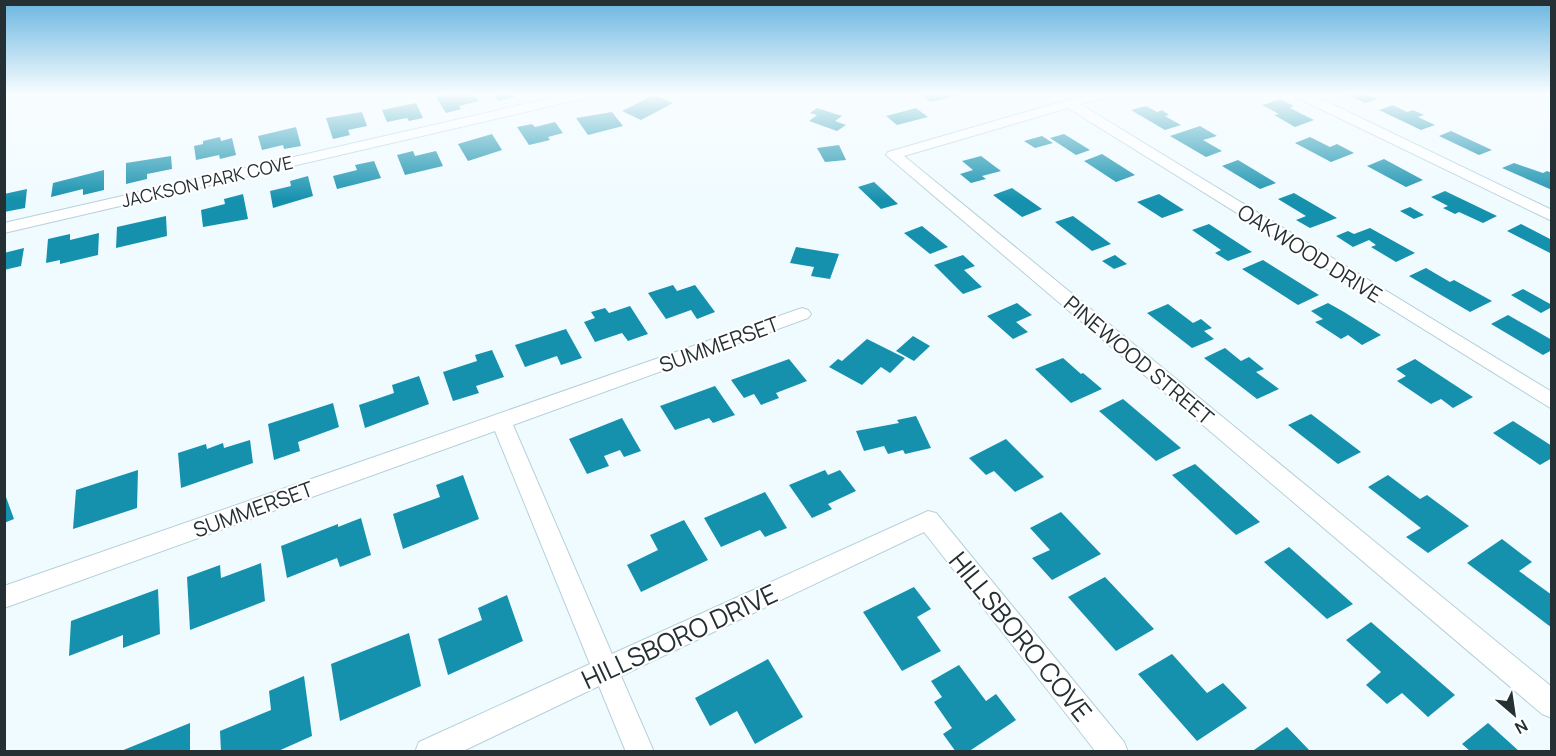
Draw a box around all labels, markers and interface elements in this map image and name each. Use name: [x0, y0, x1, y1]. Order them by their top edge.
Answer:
street label: JACKSON PARK COVE: [119, 150, 295, 212]
street label: OAKWOOD DRIVE: [1232, 197, 1388, 309]
street label: PINEWOOD STREET: [1058, 289, 1220, 431]
street label: SUMMERSET: [655, 309, 783, 379]
street label: SUMMERSET: [189, 474, 317, 544]
street label: HILLSBORO COVE: [941, 544, 1101, 728]
street label: HILLSBORO DRIVE: [575, 575, 783, 697]
north arrow: [1484, 684, 1544, 744]
text: N: [1511, 715, 1532, 740]

